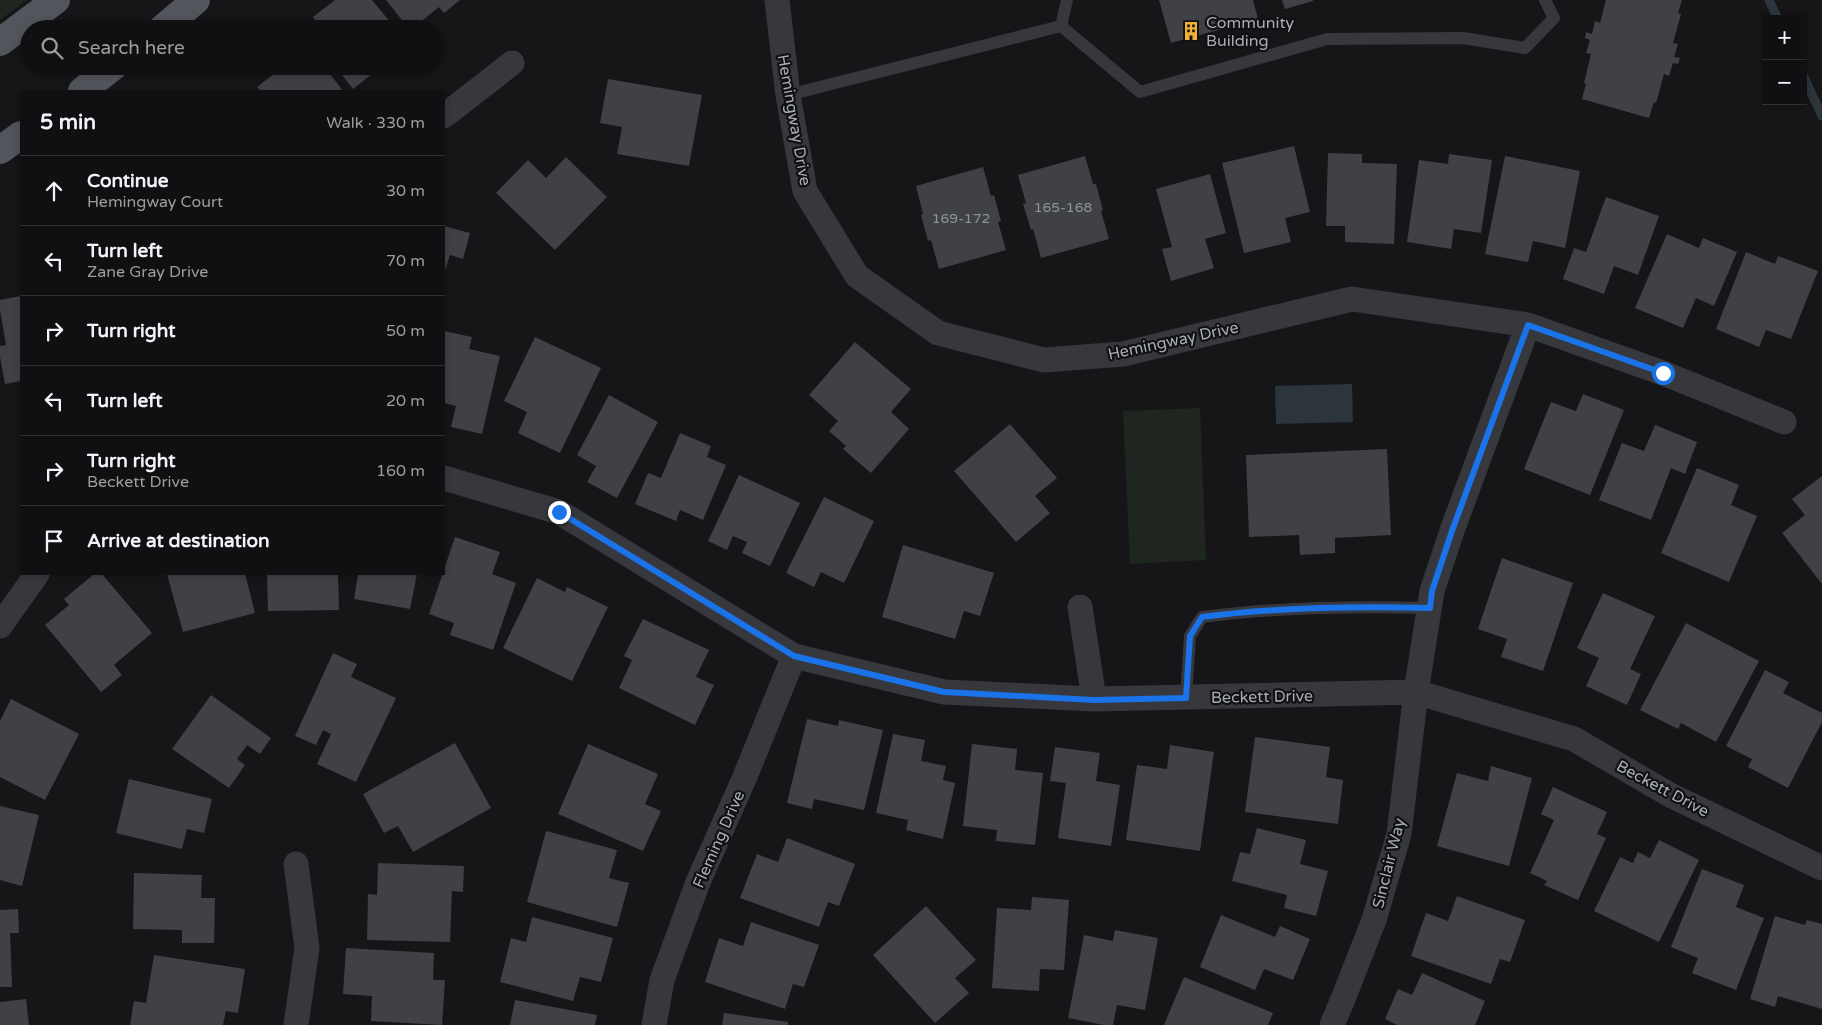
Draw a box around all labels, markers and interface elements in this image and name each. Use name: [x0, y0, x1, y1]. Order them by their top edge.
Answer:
place label: Community Building: [1206, 13, 1294, 51]
map controls: [1762, 15, 1807, 105]
button: +: [1762, 15, 1807, 60]
search box: [20, 20, 445, 75]
building icon: Community Building: [1180, 20, 1202, 42]
icon: search: [38, 34, 66, 62]
text: Search here: [78, 37, 185, 59]
street label: Hemingway Drive: [773, 53, 815, 187]
button: −: [1762, 60, 1807, 105]
text: 5 min: [40, 110, 96, 135]
text: Walk · 330 m: [326, 113, 425, 133]
text: Continue: [87, 170, 169, 192]
icon: ahead: [40, 177, 68, 205]
text: 30 m: [386, 181, 425, 201]
text: Hemingway Court: [87, 192, 223, 212]
house number: 165-168: [1034, 199, 1092, 216]
house number: 169-172: [932, 210, 990, 227]
text: Turn left: [87, 240, 163, 262]
icon: left: [40, 247, 68, 275]
text: 70 m: [386, 251, 425, 271]
text: Zane Gray Drive: [87, 262, 208, 282]
icon: right: [40, 317, 68, 345]
street label: Hemingway Drive: [1106, 317, 1240, 365]
text: Turn right: [87, 320, 175, 342]
text: 50 m: [386, 321, 425, 341]
route start: [1652, 362, 1675, 385]
icon: left: [40, 387, 68, 415]
text: Turn left: [87, 390, 163, 412]
text: 20 m: [386, 391, 425, 411]
text: Turn right: [87, 450, 175, 472]
icon: right: [40, 457, 68, 485]
text: 160 m: [376, 461, 425, 481]
text: Beckett Drive: [87, 472, 189, 492]
route end: [548, 501, 571, 524]
icon: arrive: [40, 527, 68, 555]
text: Arrive at destination: [87, 530, 270, 552]
street label: Beckett Drive: [1211, 686, 1313, 708]
street label: Beckett Drive: [1613, 756, 1712, 822]
street label: Fleming Drive: [688, 787, 749, 891]
street label: Sinclair Way: [1368, 816, 1410, 910]

